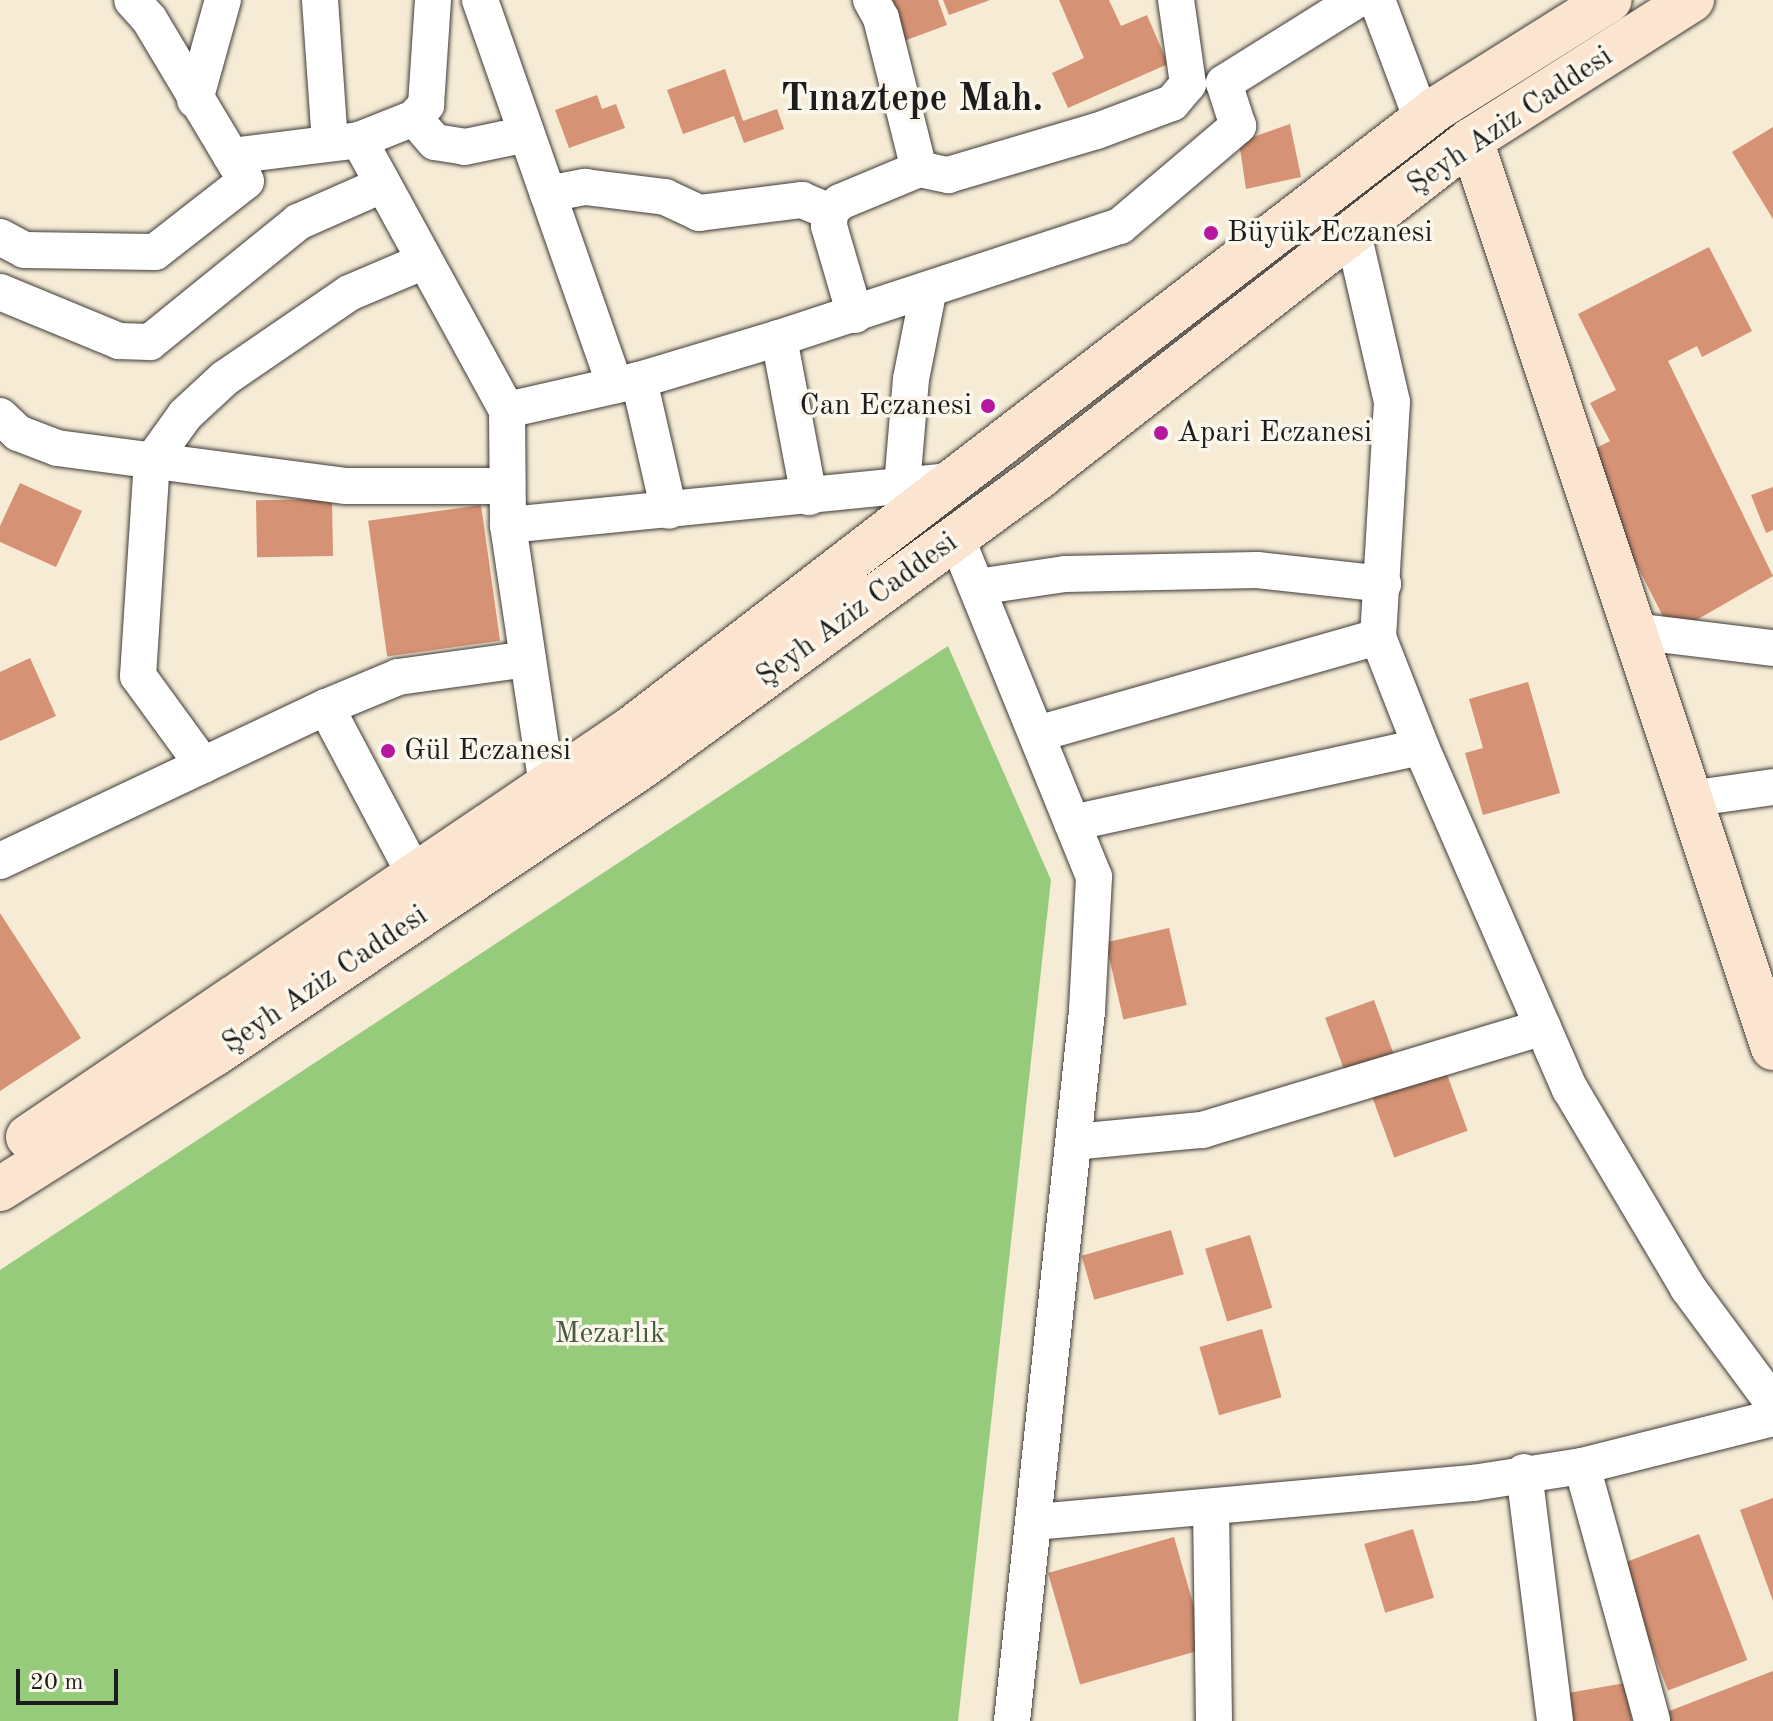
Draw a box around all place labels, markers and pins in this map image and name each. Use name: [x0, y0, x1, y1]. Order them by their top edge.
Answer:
place label: Büyük Eczanesi: [1227, 215, 1433, 251]
marker: Büyük Eczanesi: [1202, 224, 1220, 242]
place label: Can Eczanesi: [800, 388, 972, 424]
marker: Can Eczanesi: [979, 397, 997, 415]
place label: Apari Eczanesi: [1177, 415, 1372, 451]
marker: Apari Eczanesi: [1152, 424, 1170, 442]
place label: Gül Eczanesi: [404, 733, 571, 769]
marker: Gül Eczanesi: [379, 742, 397, 760]

